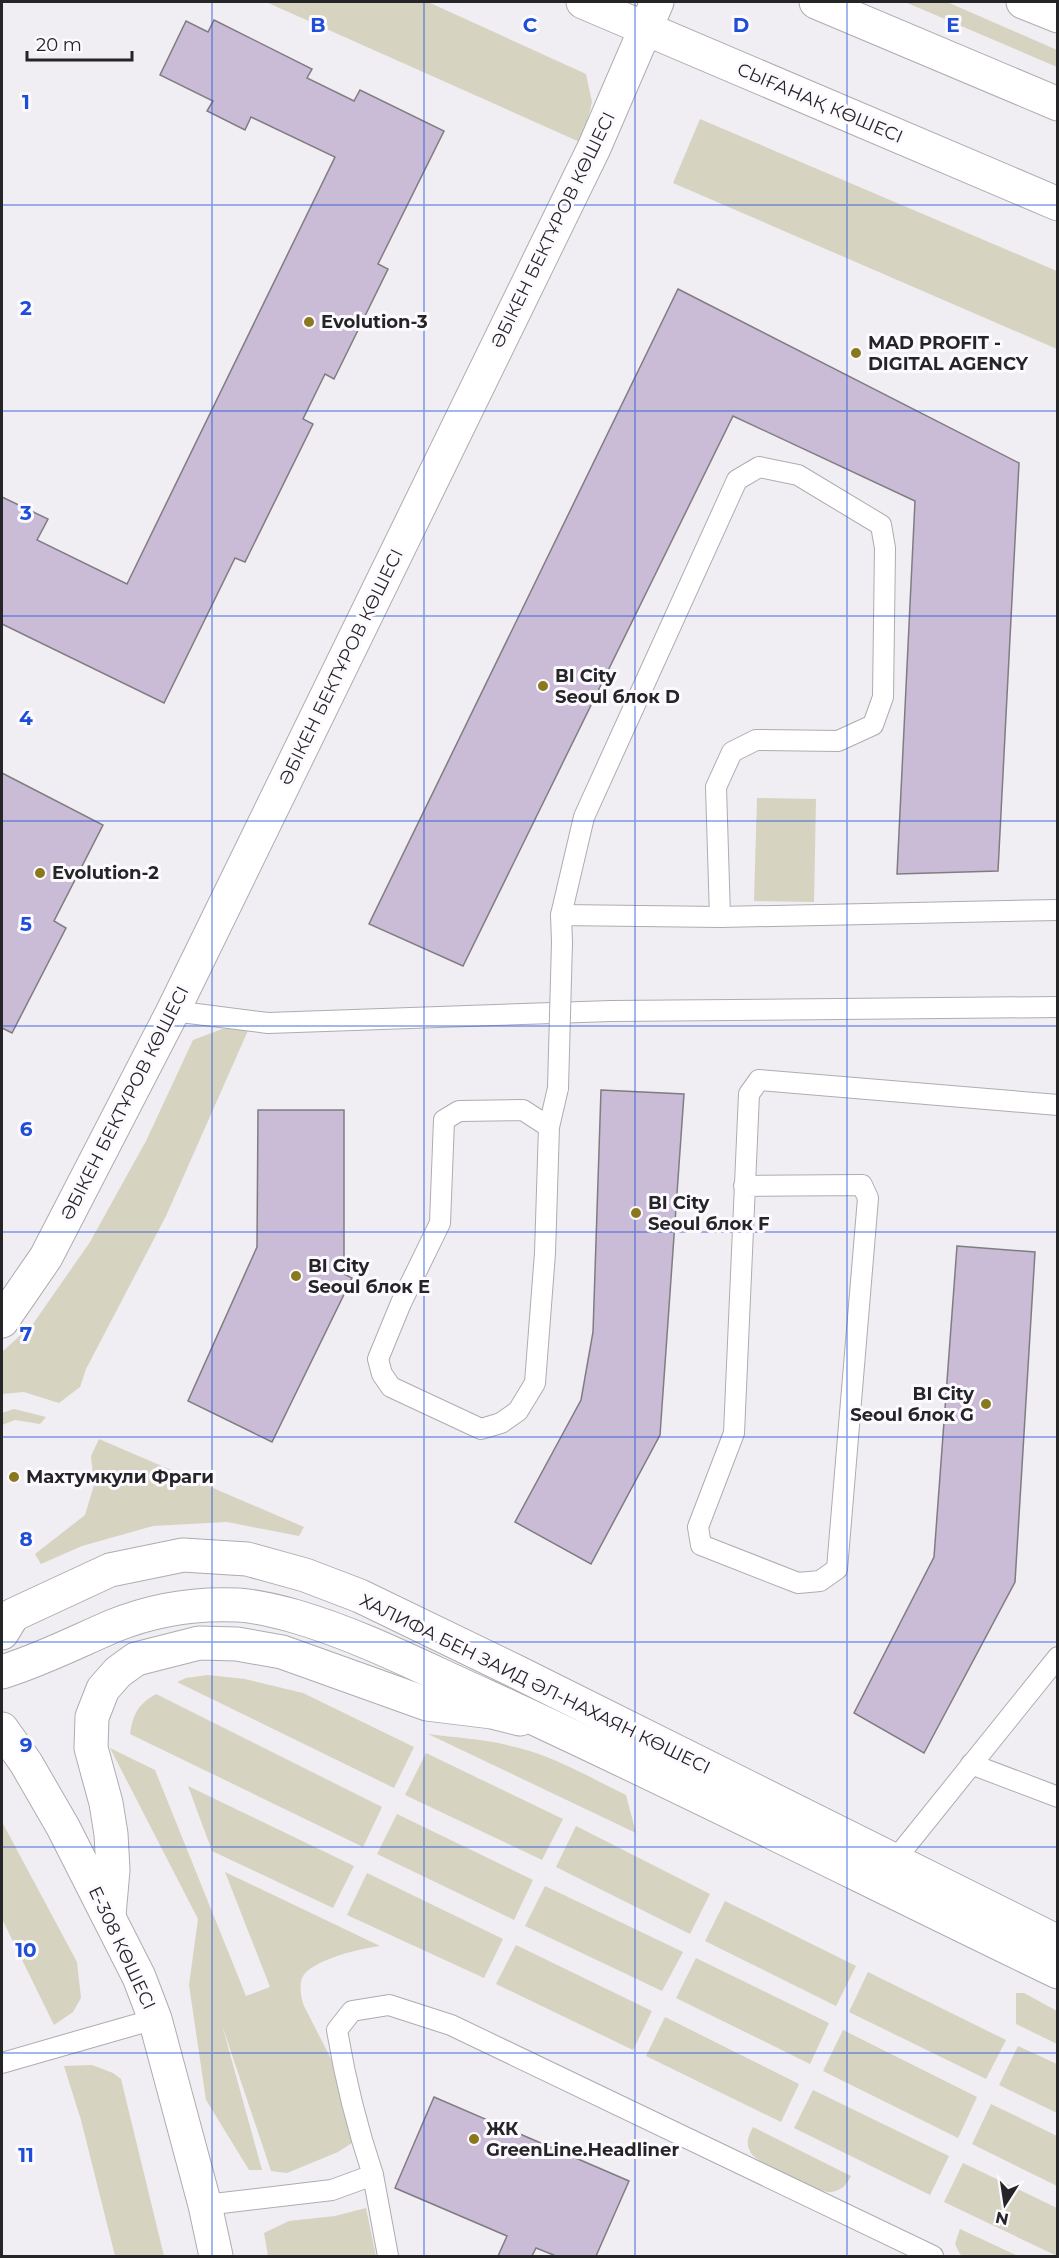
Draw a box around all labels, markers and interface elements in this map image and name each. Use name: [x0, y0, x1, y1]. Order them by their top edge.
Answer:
text: B: [310, 13, 326, 37]
text: C: [523, 13, 538, 37]
text: D: [733, 13, 749, 37]
text: E: [946, 13, 960, 37]
scale bar: [27, 24, 132, 62]
text: 20 m: [36, 34, 82, 56]
street label: СЫҒАНАҚ КӨШЕСІ: [734, 58, 906, 148]
text: 1: [22, 90, 30, 114]
street label: ӘБІКЕН БЕКТҰРОВ КӨШЕСІ: [486, 108, 620, 352]
text: 2: [20, 296, 32, 320]
place label: Evolution-3: [321, 311, 428, 333]
marker: Evolution-3: [302, 315, 316, 329]
place label: MAD PROFIT - DIGITAL AGENCY: [868, 332, 1029, 375]
marker: MAD PROFIT - DIGITAL AGENCY: [849, 346, 863, 360]
text: 3: [19, 501, 32, 525]
street label: ӘБІКЕН БЕКТҰРОВ КӨШЕСІ: [274, 545, 408, 789]
place label: BI City Seoul блок D: [555, 665, 680, 708]
marker: BI City Seoul блок D: [536, 679, 550, 693]
text: 4: [19, 706, 33, 730]
place label: Evolution-2: [52, 862, 159, 884]
marker: Evolution-2: [33, 866, 47, 880]
text: 5: [20, 912, 32, 936]
street label: ӘБІКЕН БЕКТҰРОВ КӨШЕСІ: [56, 982, 194, 1224]
text: 6: [20, 1117, 33, 1141]
place label: BI City Seoul блок F: [648, 1192, 770, 1235]
marker: BI City Seoul блок F: [629, 1206, 643, 1220]
place label: BI City Seoul блок E: [308, 1255, 430, 1298]
marker: BI City Seoul блок E: [289, 1269, 303, 1283]
text: 7: [20, 1322, 32, 1346]
place label: BI City Seoul блок G: [850, 1383, 974, 1426]
marker: BI City Seoul блок G: [979, 1397, 993, 1411]
place label: Махтумкули Фраги: [26, 1466, 214, 1488]
marker: Махтумкули Фраги: [7, 1470, 21, 1484]
text: 8: [19, 1527, 33, 1551]
street label: ХАЛИФА БЕН ЗАИД ӘЛ-НАХАЯН КӨШЕСІ: [356, 1589, 714, 1779]
text: 9: [20, 1733, 32, 1757]
street label: Е-308 КӨШЕСІ: [84, 1883, 160, 2013]
text: 10: [15, 1938, 37, 1962]
place label: ЖК GreenLine.Headliner: [486, 2118, 679, 2161]
marker: ЖК GreenLine.Headliner: [467, 2132, 481, 2146]
text: 11: [18, 2143, 34, 2167]
north arrow: [975, 2174, 1035, 2234]
text: N: [994, 2208, 1010, 2229]

